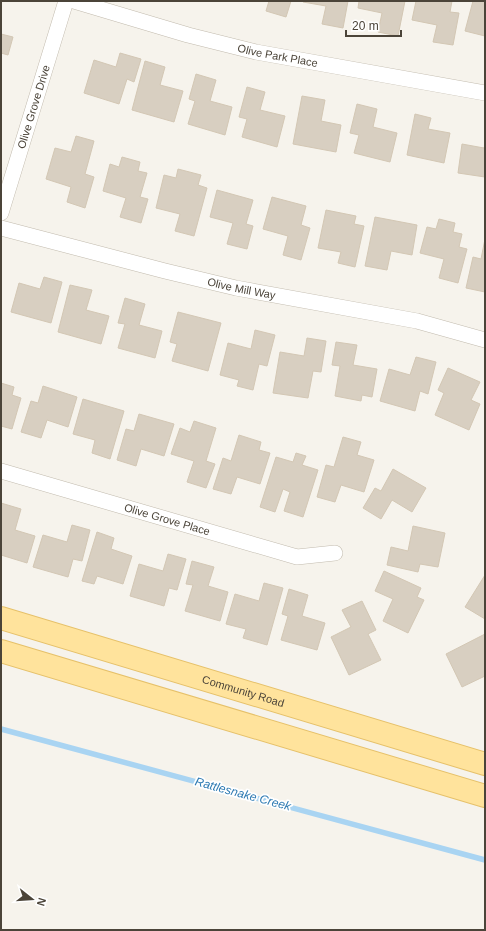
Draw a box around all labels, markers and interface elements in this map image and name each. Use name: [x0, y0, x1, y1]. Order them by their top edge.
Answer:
scale bar: [346, 12, 401, 38]
text: 20 m: [352, 19, 379, 33]
street label: Olive Park Place: [236, 42, 319, 69]
street label: Olive Grove Drive: [15, 64, 52, 150]
street label: Olive Mill Way: [206, 275, 277, 301]
street label: Olive Grove Place: [123, 501, 211, 537]
street label: Community Road: [201, 673, 286, 709]
water label: Rattlesnake Creek: [194, 774, 293, 814]
north arrow: [12, 879, 52, 919]
text: N: [35, 896, 48, 908]

